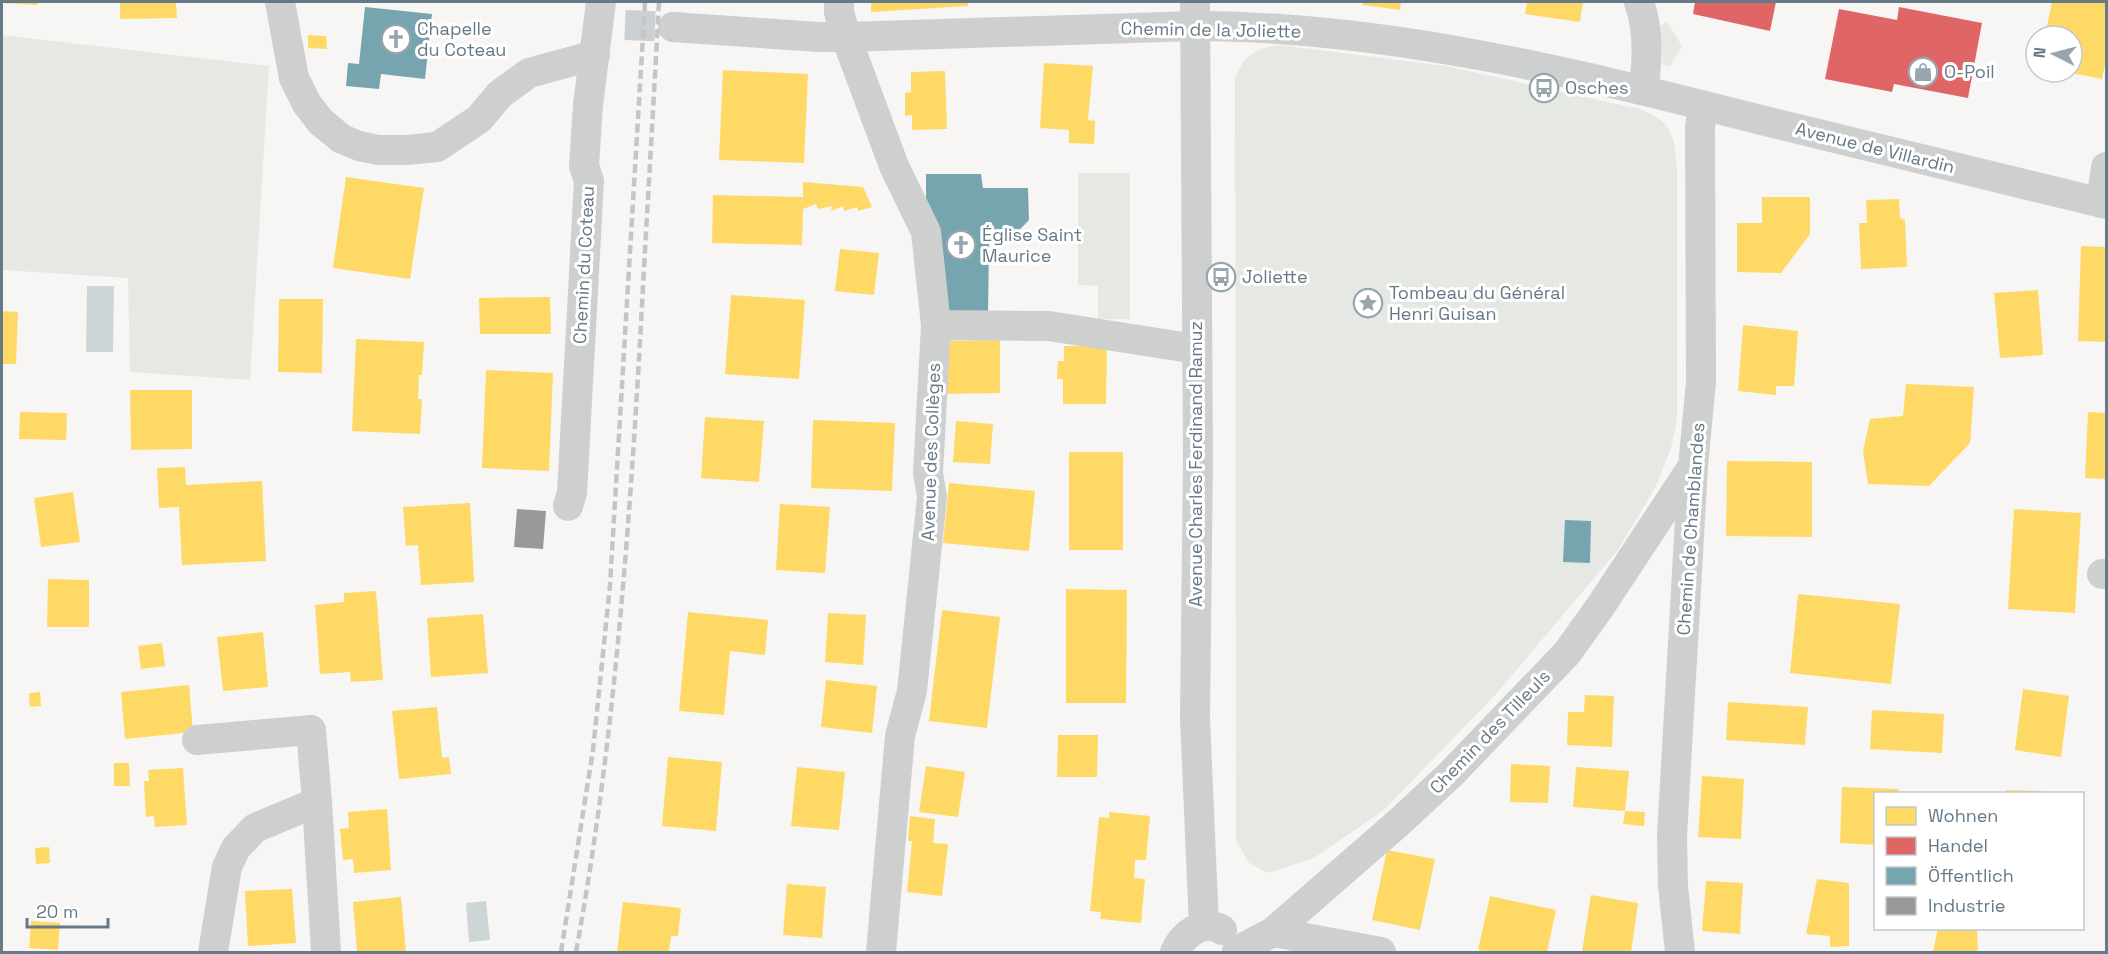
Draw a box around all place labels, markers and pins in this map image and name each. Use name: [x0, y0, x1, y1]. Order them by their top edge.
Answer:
place label: Chapelle du Coteau: [417, 17, 506, 61]
church icon: Chapelle du Coteau: [380, 23, 412, 55]
shop icon: O-Poil: [1907, 56, 1939, 88]
place label: O-Poil: [1944, 60, 1995, 83]
bus stop icon: Osches: [1528, 72, 1560, 104]
place label: Osches: [1565, 76, 1628, 99]
place label: Église Saint Maurice: [982, 223, 1082, 267]
church icon: Église Saint Maurice: [945, 229, 977, 261]
bus stop icon: Joliette: [1205, 261, 1237, 293]
place label: Joliette: [1242, 265, 1308, 288]
place label: Tombeau du Général Henri Guisan: [1389, 281, 1565, 325]
place icon: Tombeau du Général Henri Guisan: [1352, 287, 1384, 319]

